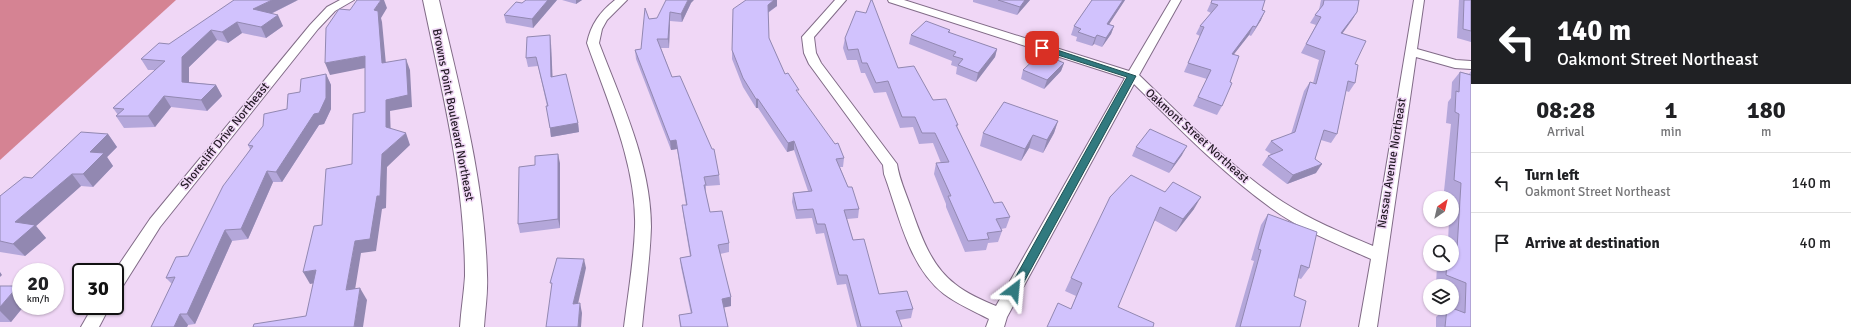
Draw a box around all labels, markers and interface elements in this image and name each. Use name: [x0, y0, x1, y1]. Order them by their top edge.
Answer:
text: 140 m: [1557, 14, 1631, 48]
icon: left: [1491, 16, 1543, 68]
street label: Browns Point Boulevard Northeast: [429, 28, 477, 202]
pin: [1025, 31, 1059, 65]
icon: arrive: [1031, 37, 1053, 59]
text: Oakmont Street Northeast: [1557, 48, 1758, 70]
street label: Shorecliff Drive Northeast: [177, 80, 273, 192]
street label: Oakmont Street Northeast: [1142, 86, 1252, 186]
text: 08:28: [1536, 95, 1595, 125]
text: 1: [1665, 95, 1677, 125]
text: 180: [1747, 95, 1786, 125]
street label: Nassau Avenue Northeast: [1374, 97, 1410, 229]
text: Arrival: [1547, 124, 1584, 140]
text: min: [1661, 124, 1682, 140]
text: m: [1761, 124, 1771, 140]
text: Turn left: [1525, 166, 1579, 184]
icon: left: [1491, 172, 1513, 194]
text: 140 m: [1791, 174, 1831, 192]
text: Oakmont Street Northeast: [1525, 184, 1670, 200]
north arrow: [1423, 191, 1459, 227]
map controls: [1423, 191, 1459, 315]
icon: arrive: [1491, 232, 1513, 254]
text: Arrive at destination: [1525, 234, 1660, 252]
text: 40 m: [1800, 234, 1831, 252]
button: search: [1423, 235, 1459, 271]
speed limit sign: 30: [72, 263, 124, 315]
position arrow: [993, 269, 1035, 311]
text: 20: [27, 271, 49, 296]
button: layers: [1423, 279, 1459, 315]
text: km/h: [27, 293, 49, 305]

